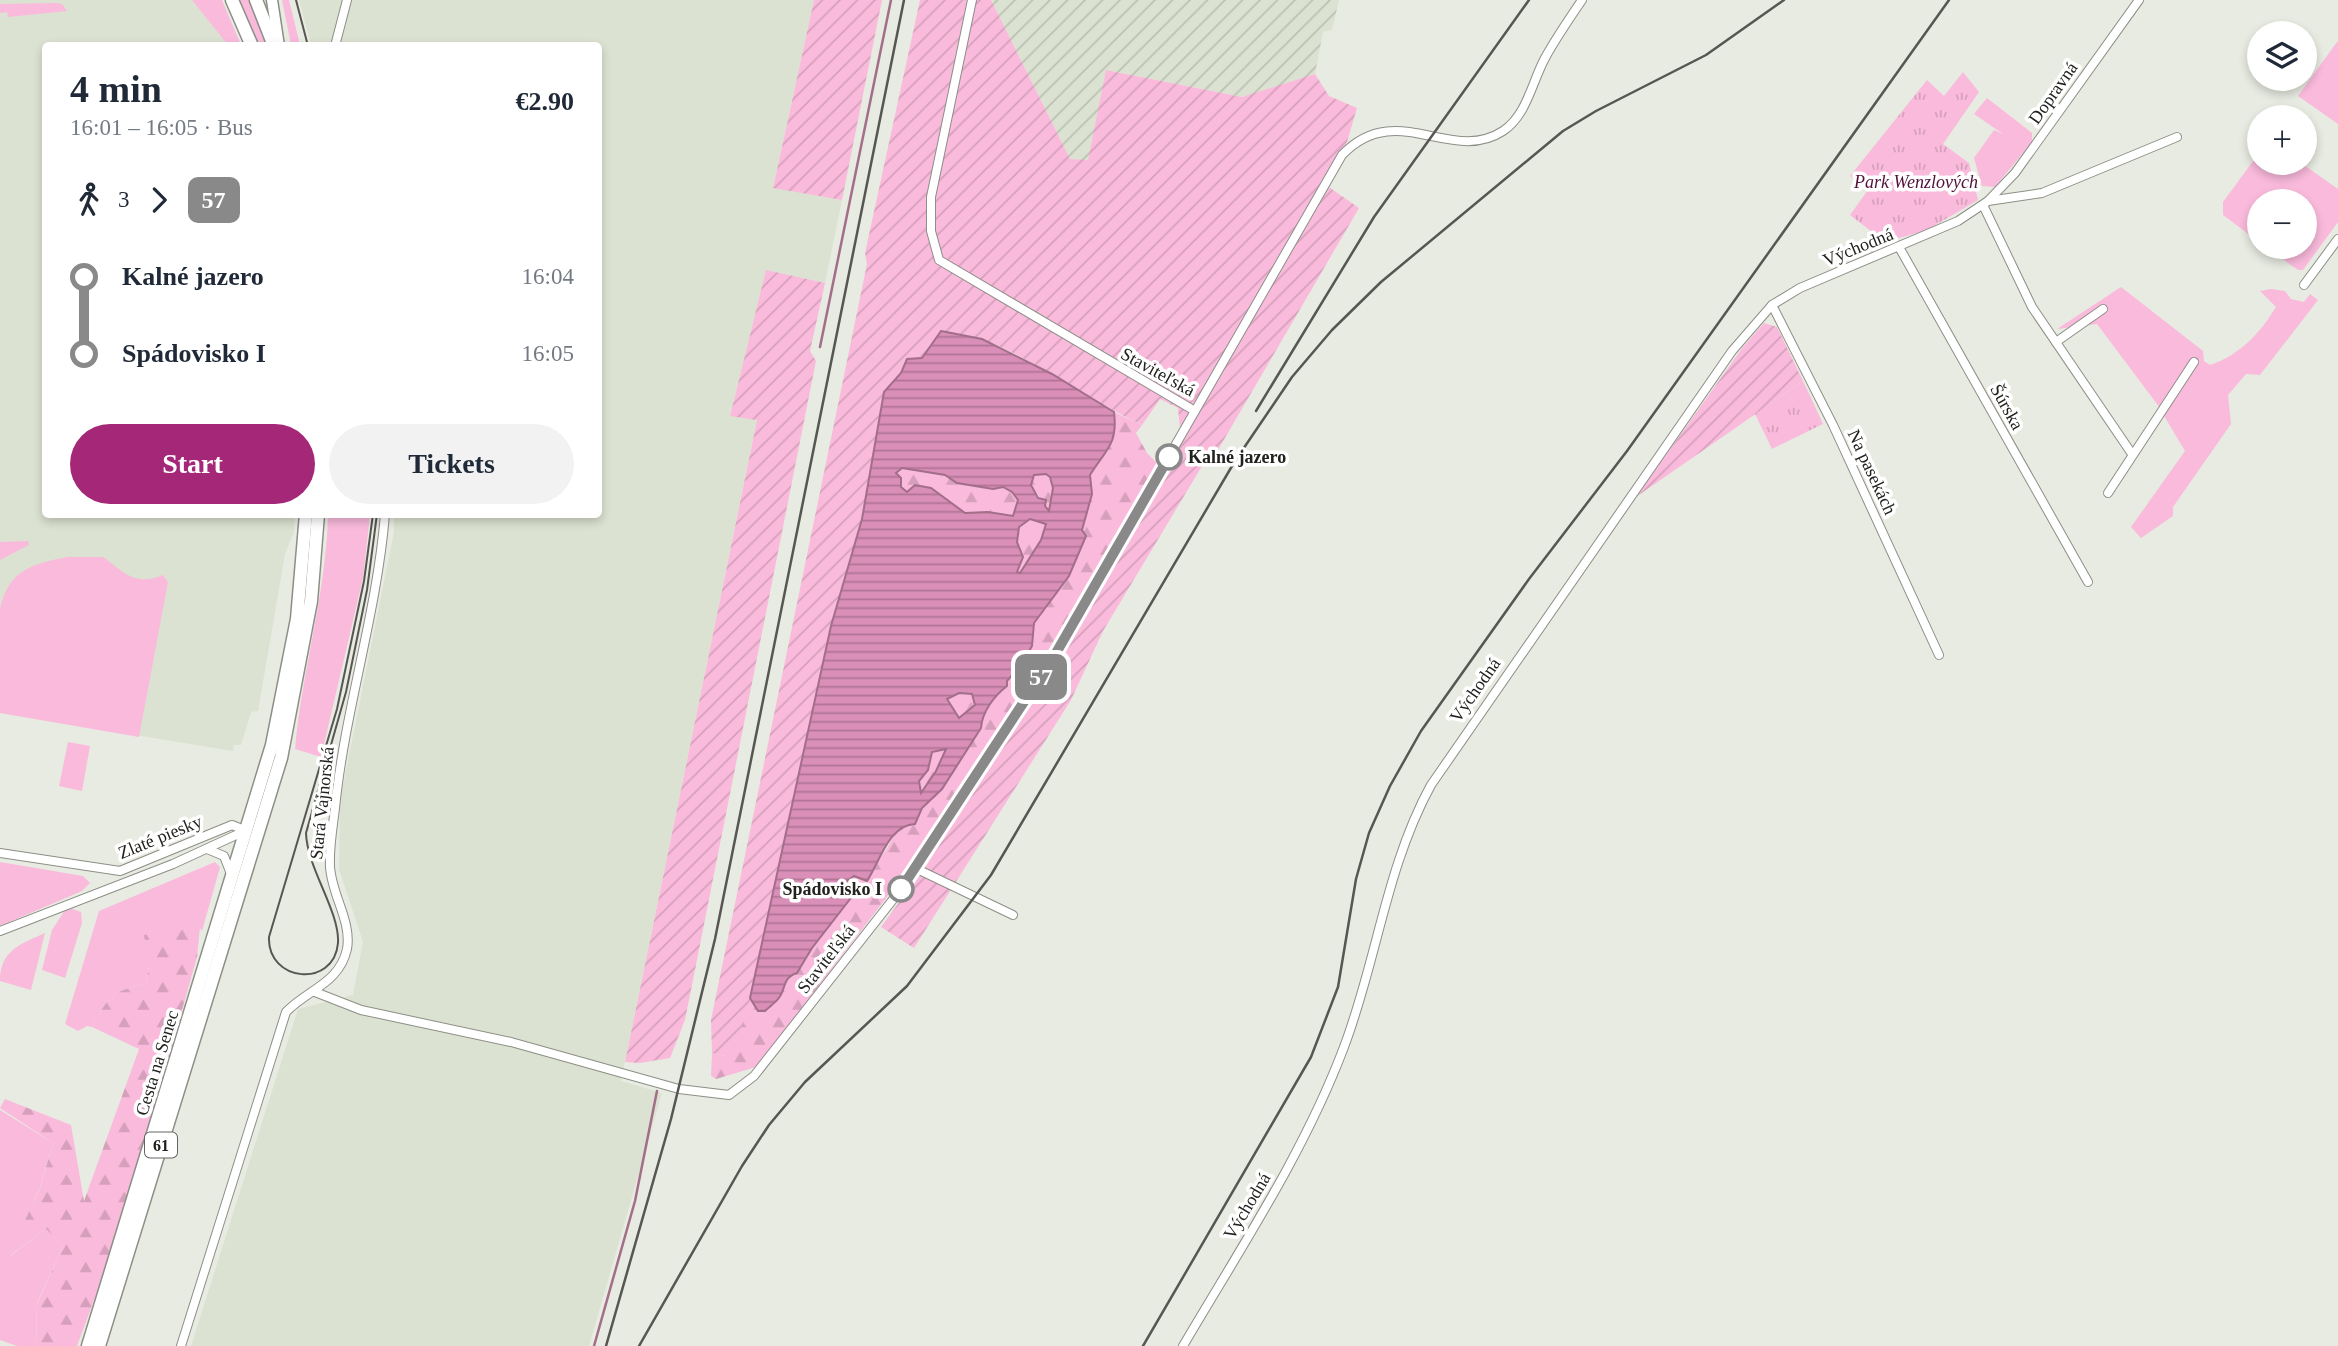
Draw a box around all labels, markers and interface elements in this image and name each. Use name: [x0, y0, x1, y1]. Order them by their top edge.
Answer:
map controls: [2247, 21, 2317, 259]
button: layers: [2247, 21, 2317, 91]
street label: Dopravná: [2024, 58, 2082, 128]
text: 4 min: [70, 68, 162, 110]
text: €2.90: [516, 87, 574, 116]
button: +: [2247, 105, 2317, 175]
text: 16:01 – 16:05 · Bus: [70, 115, 253, 140]
park label: Park Wenzlových: [1853, 172, 1978, 192]
icon: walk: [70, 181, 108, 219]
icon: forward: [140, 181, 178, 219]
text: 3: [118, 187, 130, 212]
text: 57: [202, 187, 226, 213]
button: −: [2247, 189, 2317, 259]
street label: Východná: [1820, 224, 1896, 270]
text: Kalné jazero: [122, 262, 264, 291]
text: 16:04: [522, 264, 574, 289]
text: Spádovisko I: [122, 339, 266, 368]
text: 16:05: [522, 341, 574, 366]
street label: Staviteľská: [1118, 344, 1198, 400]
street label: Šúrska: [1986, 380, 2029, 433]
button: Start: [70, 424, 315, 504]
button: Tickets: [329, 424, 574, 504]
street label: Na pasekách: [1844, 426, 1900, 518]
marker: Kalné jazero: [1156, 444, 1182, 470]
place label: Kalné jazero: [1188, 447, 1286, 467]
line badge: 57: [1010, 654, 1072, 700]
street label: Východná: [1446, 654, 1504, 726]
text: 57: [1029, 664, 1053, 690]
street label: Stará Vajnorská: [306, 746, 338, 860]
street label: Zlaté piesky: [115, 811, 205, 863]
marker: Spádovisko I: [888, 876, 914, 902]
place label: Spádovisko I: [782, 879, 882, 899]
street label: Staviteľská: [793, 921, 859, 997]
street label: Cesta na Senec: [132, 1008, 182, 1118]
road number: 61: [145, 1133, 177, 1158]
street label: Východná: [1219, 1169, 1275, 1243]

